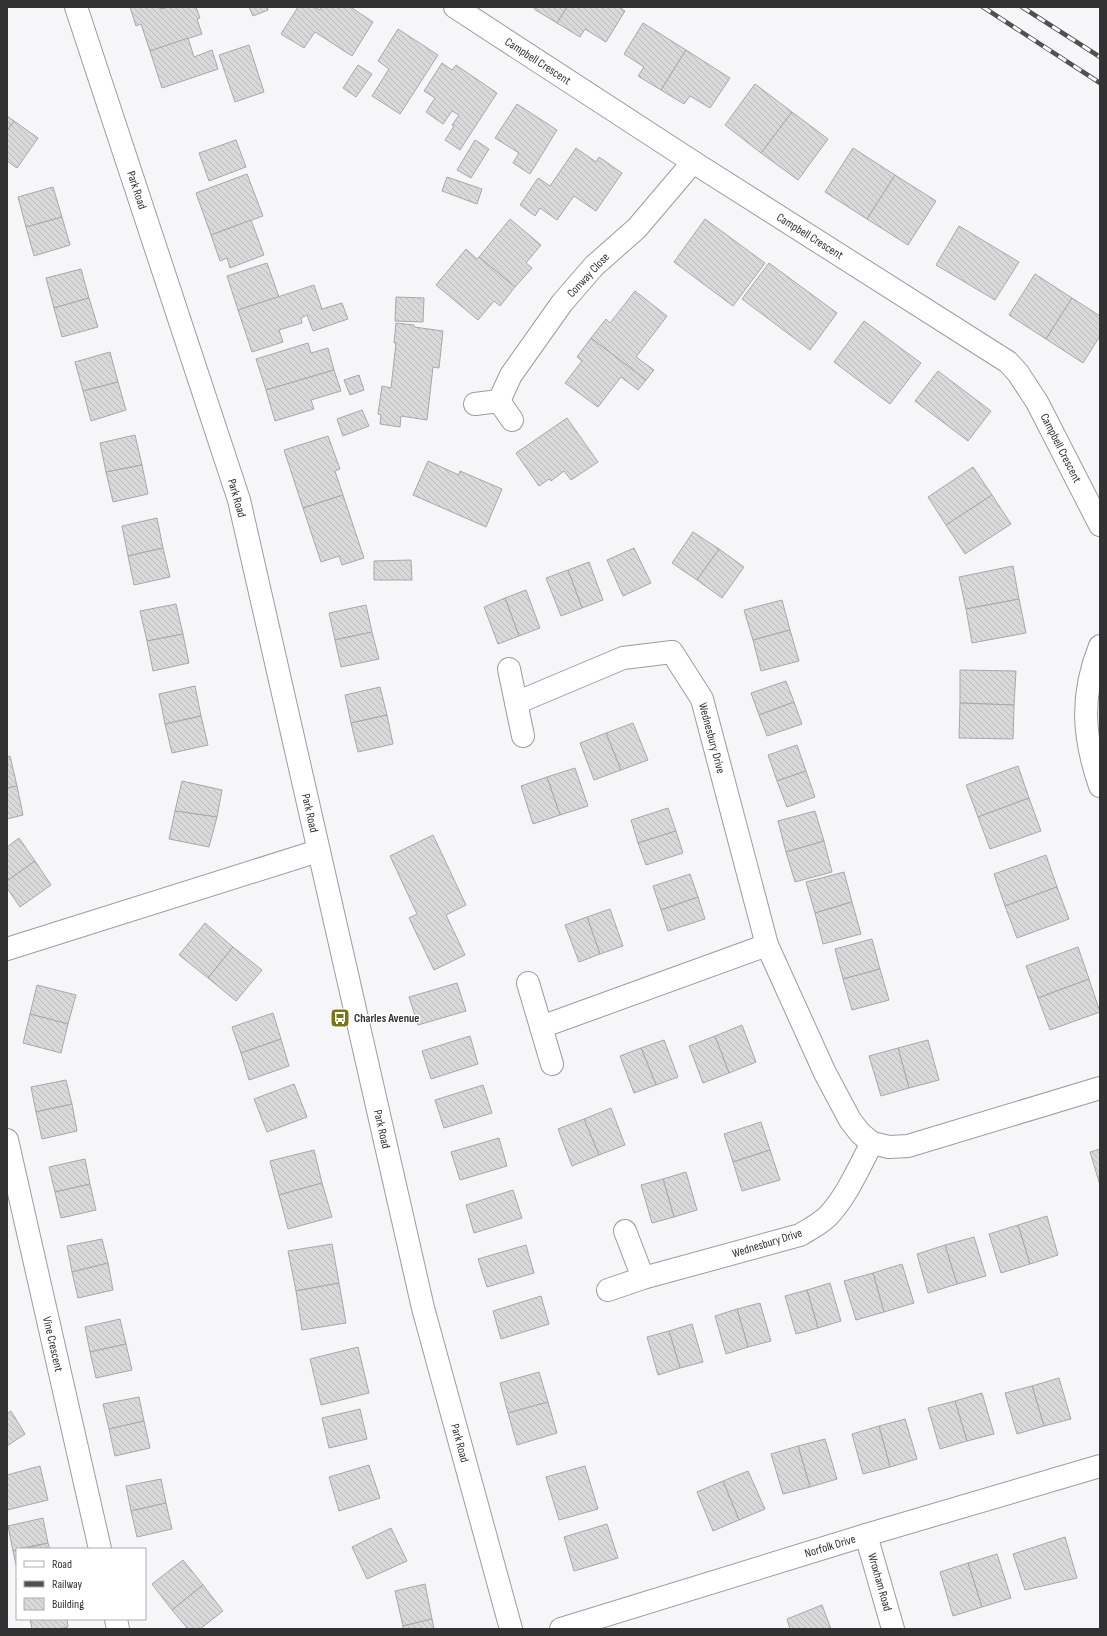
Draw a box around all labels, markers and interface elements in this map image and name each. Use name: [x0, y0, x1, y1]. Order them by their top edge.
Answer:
street label: Campbell Crescent: [502, 35, 574, 89]
street label: Park Road: [123, 169, 150, 211]
street label: Campbell Crescent: [774, 210, 846, 263]
street label: Conway Close: [564, 250, 613, 301]
street label: Campbell Crescent: [1037, 411, 1085, 486]
street label: Park Road: [224, 477, 249, 519]
street label: Wednesbury Drive: [695, 701, 728, 775]
street label: Park Road: [298, 792, 321, 834]
bus stop icon: Charles Avenue: [329, 1007, 351, 1029]
place label: Charles Avenue: [354, 1011, 419, 1026]
street label: Park Road: [370, 1108, 393, 1150]
street label: Wednesbury Drive: [730, 1226, 804, 1261]
street label: Vine Crescent: [39, 1315, 66, 1373]
street label: Park Road: [447, 1422, 472, 1464]
street label: Norfolk Drive: [803, 1532, 858, 1561]
legend: [16, 1548, 146, 1620]
street label: Wroxham Road: [864, 1551, 895, 1613]
text: Road: [52, 1557, 72, 1572]
text: Railway: [52, 1577, 83, 1592]
text: Building: [52, 1597, 84, 1612]

